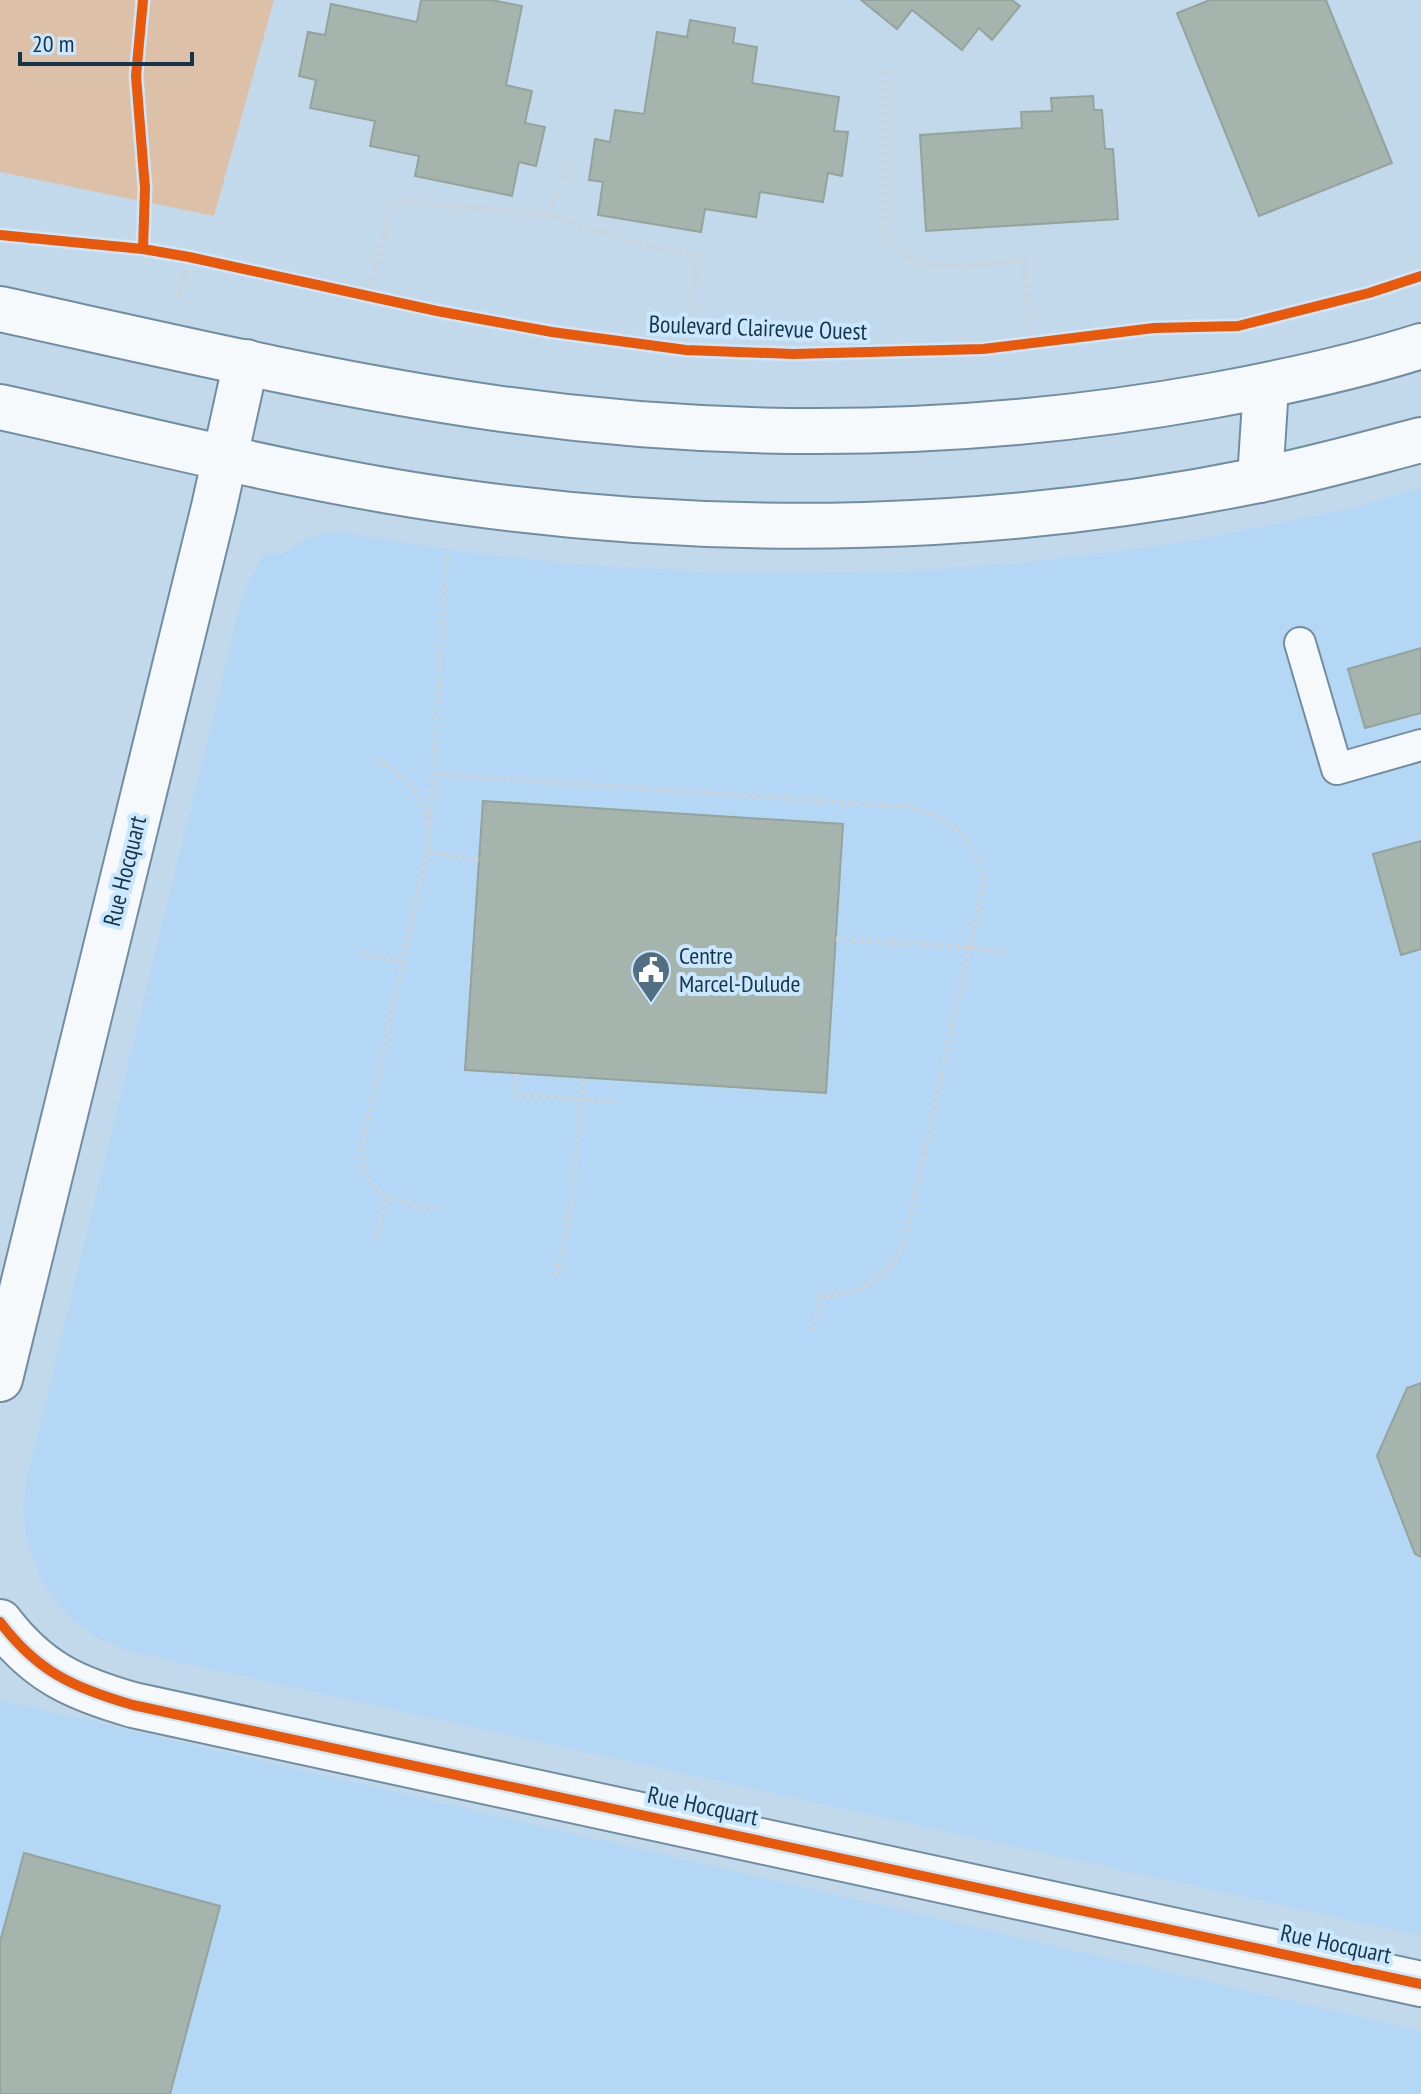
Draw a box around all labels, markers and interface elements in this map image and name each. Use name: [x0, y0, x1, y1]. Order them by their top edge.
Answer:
scale bar: [20, 16, 192, 66]
text: 20 m: [32, 28, 74, 59]
street label: Boulevard Clairevue Ouest: [648, 308, 868, 347]
street label: Rue Hocquart: [96, 812, 153, 929]
place label: Centre Marcel-Dulude: [679, 940, 800, 999]
public building icon: Centre Marcel-Dulude: [630, 949, 672, 1004]
street label: Rue Hocquart: [645, 1779, 762, 1832]
street label: Rue Hocquart: [1278, 1917, 1395, 1970]

